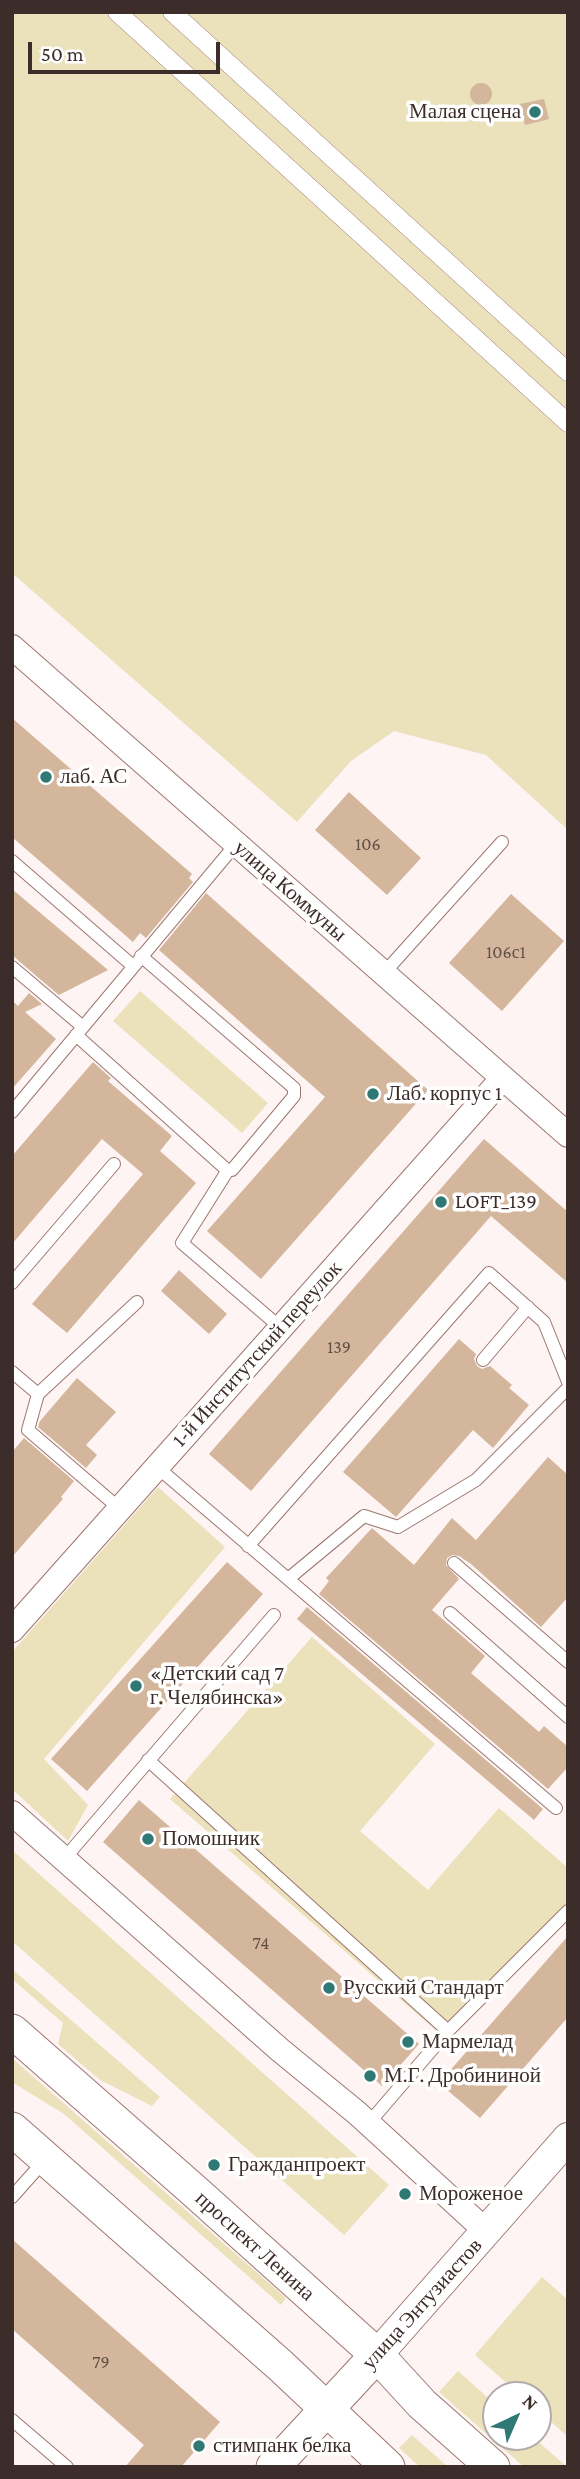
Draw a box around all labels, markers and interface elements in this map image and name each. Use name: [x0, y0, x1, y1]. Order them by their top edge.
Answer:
scale bar: [32, 28, 224, 72]
text: 50 m: [41, 42, 84, 66]
place label: Малая сцена: [409, 99, 521, 125]
marker: Малая сцена: [527, 104, 543, 120]
place label: лаб. АС: [60, 764, 127, 790]
marker: лаб. АС: [38, 769, 54, 785]
house number: 106: [355, 833, 381, 855]
street label: улица Коммуны: [228, 835, 352, 947]
house number: 106с1: [486, 941, 526, 963]
place label: Лаб. корпус 1: [387, 1081, 502, 1107]
marker: Лаб. корпус 1: [365, 1086, 381, 1102]
place label: LOFT_139: [455, 1189, 537, 1215]
marker: LOFT_139: [433, 1194, 449, 1210]
street label: 1-й Институтский переулок: [167, 1256, 347, 1452]
house number: 139: [327, 1336, 351, 1358]
place label: «Детский сад 7 г. Челябинска»: [150, 1661, 284, 1711]
marker: «Детский сад 7 г. Челябинска»: [128, 1678, 144, 1694]
place label: Помошник: [162, 1826, 260, 1852]
marker: Помошник: [140, 1831, 156, 1847]
house number: 74: [253, 1932, 269, 1954]
place label: Русский Стандарт: [343, 1975, 504, 2001]
marker: Русский Стандарт: [321, 1980, 337, 1996]
place label: Мармелад: [422, 2029, 513, 2055]
marker: Мармелад: [400, 2034, 416, 2050]
place label: М.Г. Дробининой: [384, 2063, 541, 2089]
marker: М.Г. Дробининой: [362, 2068, 378, 2084]
place label: Гражданпроект: [228, 2152, 365, 2178]
marker: Гражданпроект: [206, 2157, 222, 2173]
place label: Мороженое: [419, 2181, 523, 2207]
street label: проспект Ленина: [190, 2186, 320, 2306]
marker: Мороженое: [397, 2186, 413, 2202]
street label: улица Энтузиастов: [357, 2233, 487, 2375]
house number: 79: [92, 2351, 110, 2373]
north arrow: [482, 2381, 552, 2451]
text: N: [519, 2390, 542, 2414]
place label: стимпанк белка: [213, 2433, 351, 2459]
marker: стимпанк белка: [191, 2438, 207, 2454]

